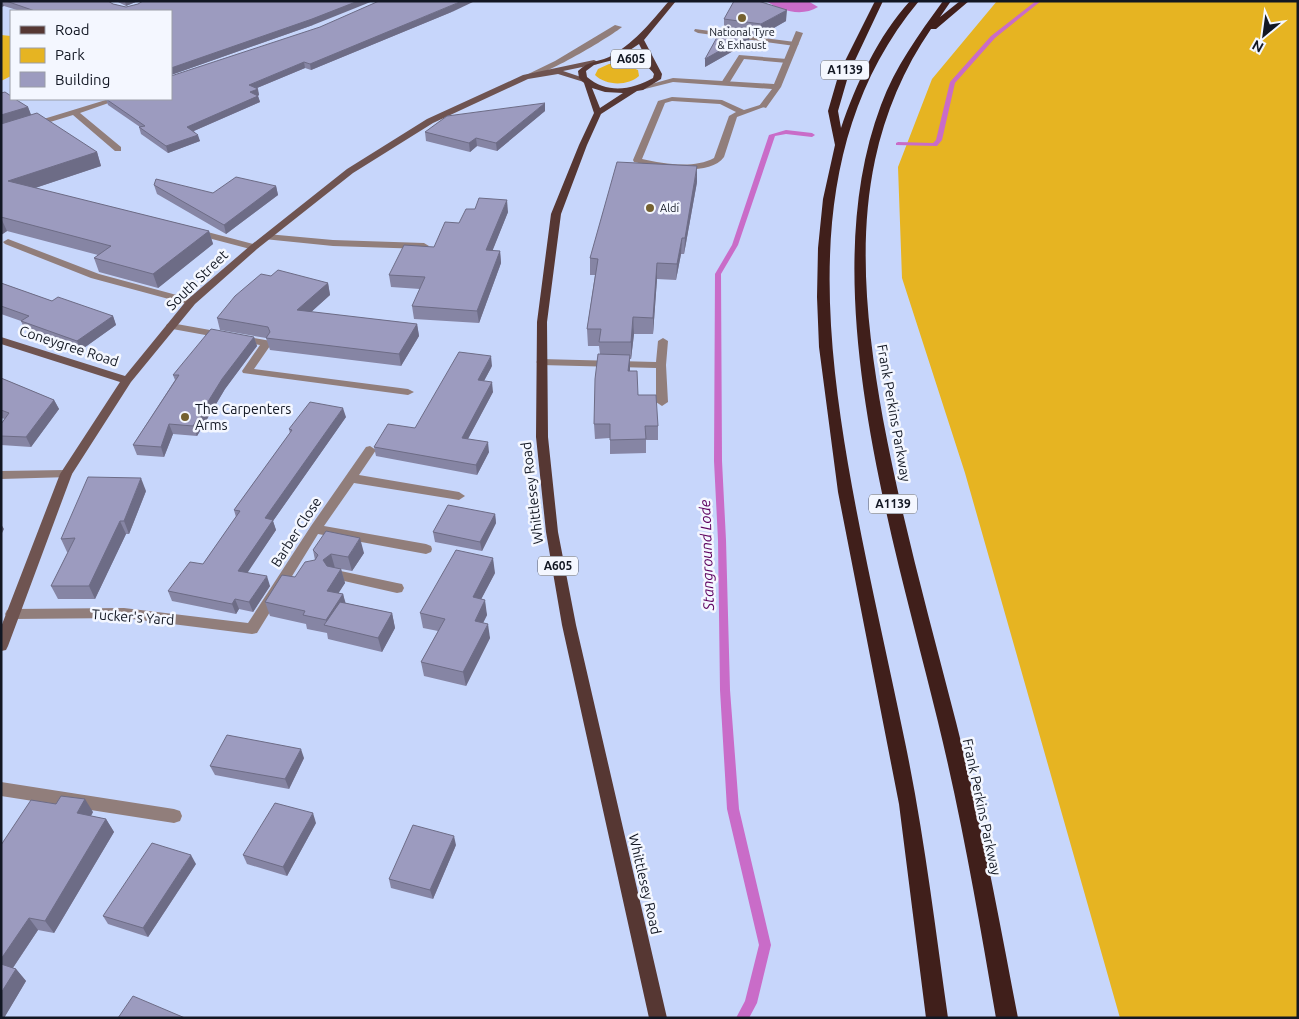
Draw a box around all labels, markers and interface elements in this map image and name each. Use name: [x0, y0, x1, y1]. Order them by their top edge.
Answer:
legend: [10, 10, 172, 100]
north arrow: [1239, 10, 1289, 60]
marker: National Tyre & Exhaust: [736, 12, 748, 24]
text: Road: [55, 21, 90, 38]
place label: National Tyre & Exhaust: [709, 26, 775, 51]
text: N: [1249, 37, 1266, 56]
text: Park: [55, 46, 85, 63]
road number: A605: [611, 50, 651, 68]
road number: A1139: [821, 60, 869, 80]
text: Building: [55, 71, 110, 88]
marker: Aldi: [644, 202, 656, 214]
place label: Aldi: [660, 202, 679, 214]
street label: South Street: [163, 246, 231, 313]
street label: Coneygree Road: [17, 322, 121, 370]
street label: Frank Perkins Parkway: [874, 343, 914, 483]
place label: The Carpenters Arms: [195, 401, 291, 433]
marker: The Carpenters Arms: [179, 411, 191, 423]
street label: Whittlesey Road: [518, 441, 546, 545]
street label: Barber Close: [267, 494, 325, 570]
road number: A1139: [869, 494, 917, 514]
water label: Stanground Lode: [696, 499, 717, 612]
road number: A605: [538, 556, 578, 576]
street label: Tucker's Yard: [91, 606, 175, 628]
street label: Frank Perkins Parkway: [960, 737, 1004, 877]
street label: Whittlesey Road: [626, 832, 664, 936]

